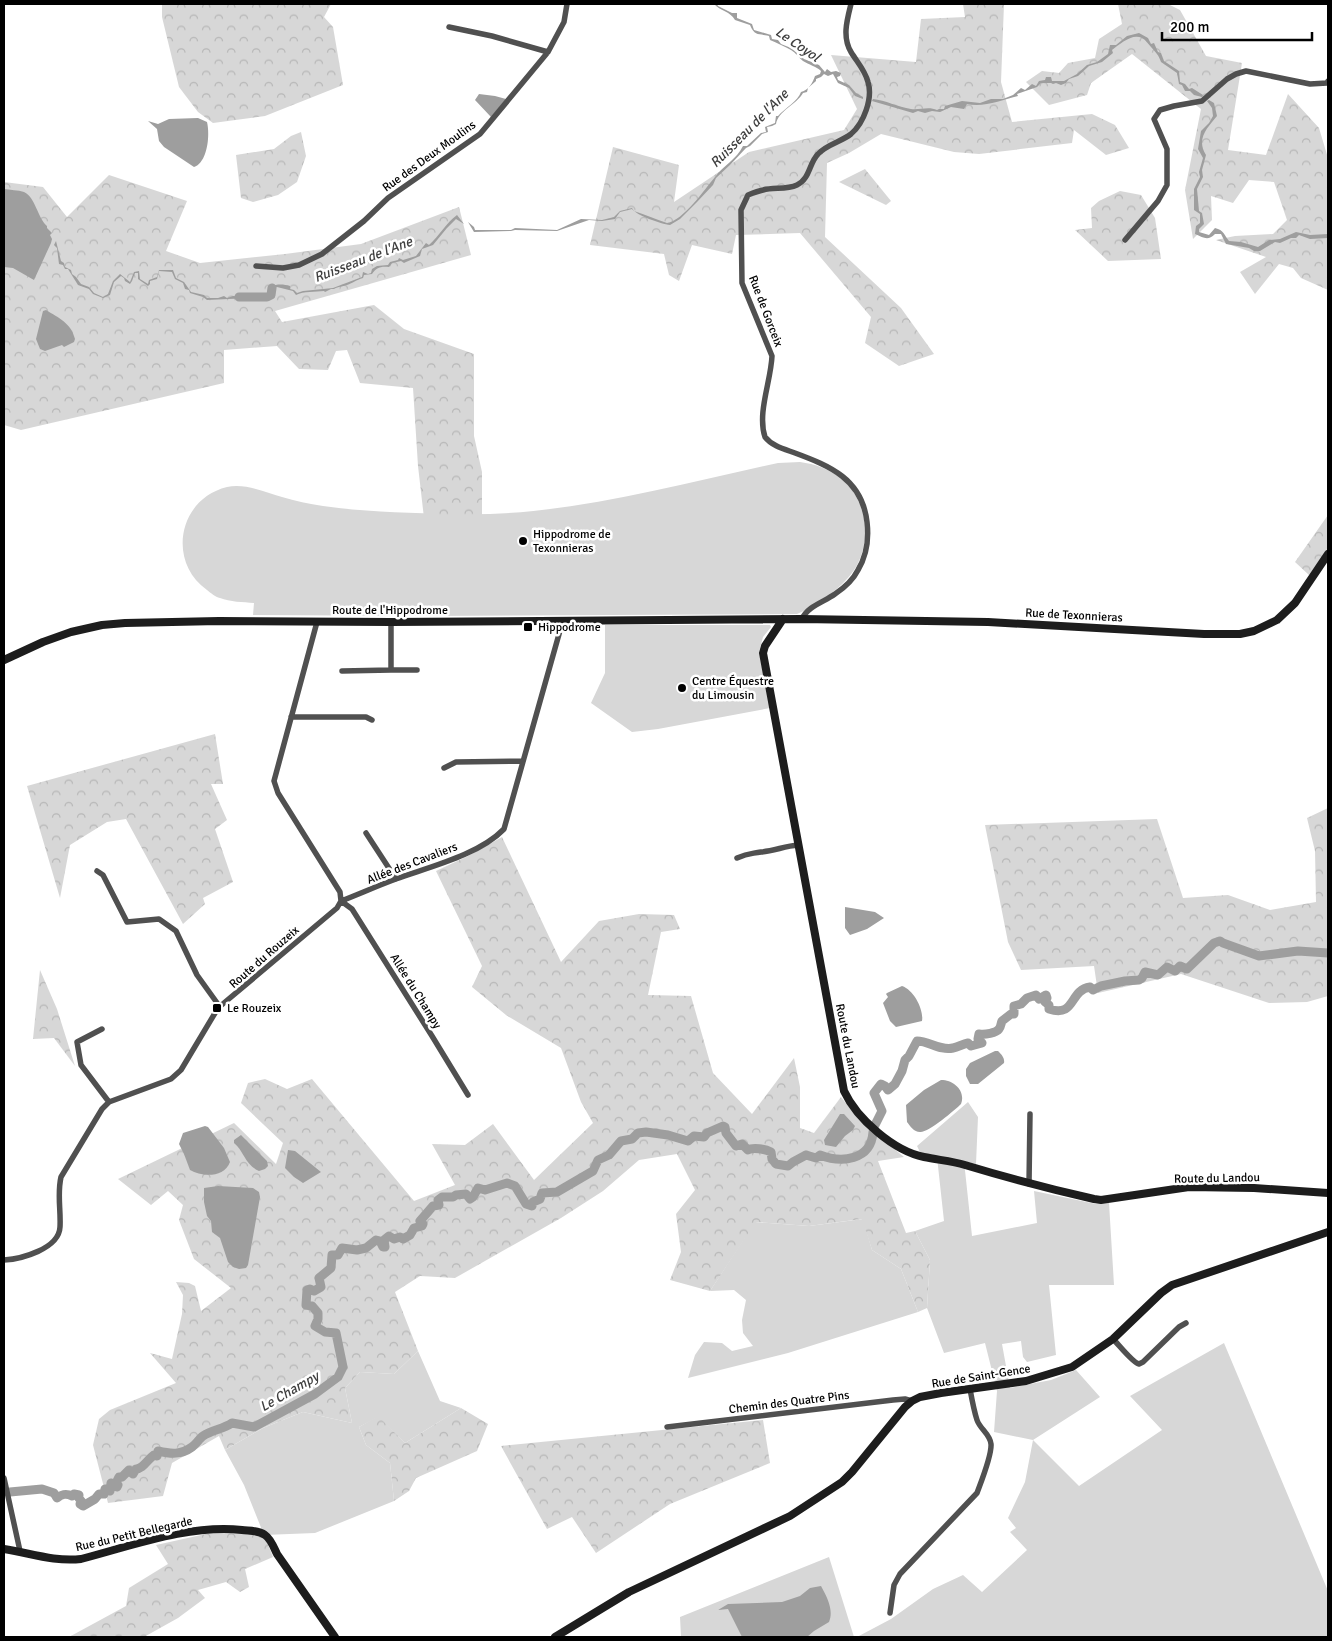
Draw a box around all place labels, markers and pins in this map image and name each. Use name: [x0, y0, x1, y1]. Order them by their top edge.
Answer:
place label: Hippodrome de Texonnieras: [533, 527, 611, 556]
marker: Hippodrome de Texonnieras: [517, 535, 529, 547]
place label: Hippodrome: [538, 620, 601, 635]
marker: Hippodrome: [522, 621, 534, 633]
place label: Centre Équestre du Limousin: [692, 674, 774, 703]
marker: Centre Équestre du Limousin: [676, 682, 688, 694]
place label: Le Rouzeix: [227, 1001, 282, 1016]
marker: Le Rouzeix: [211, 1002, 223, 1014]

